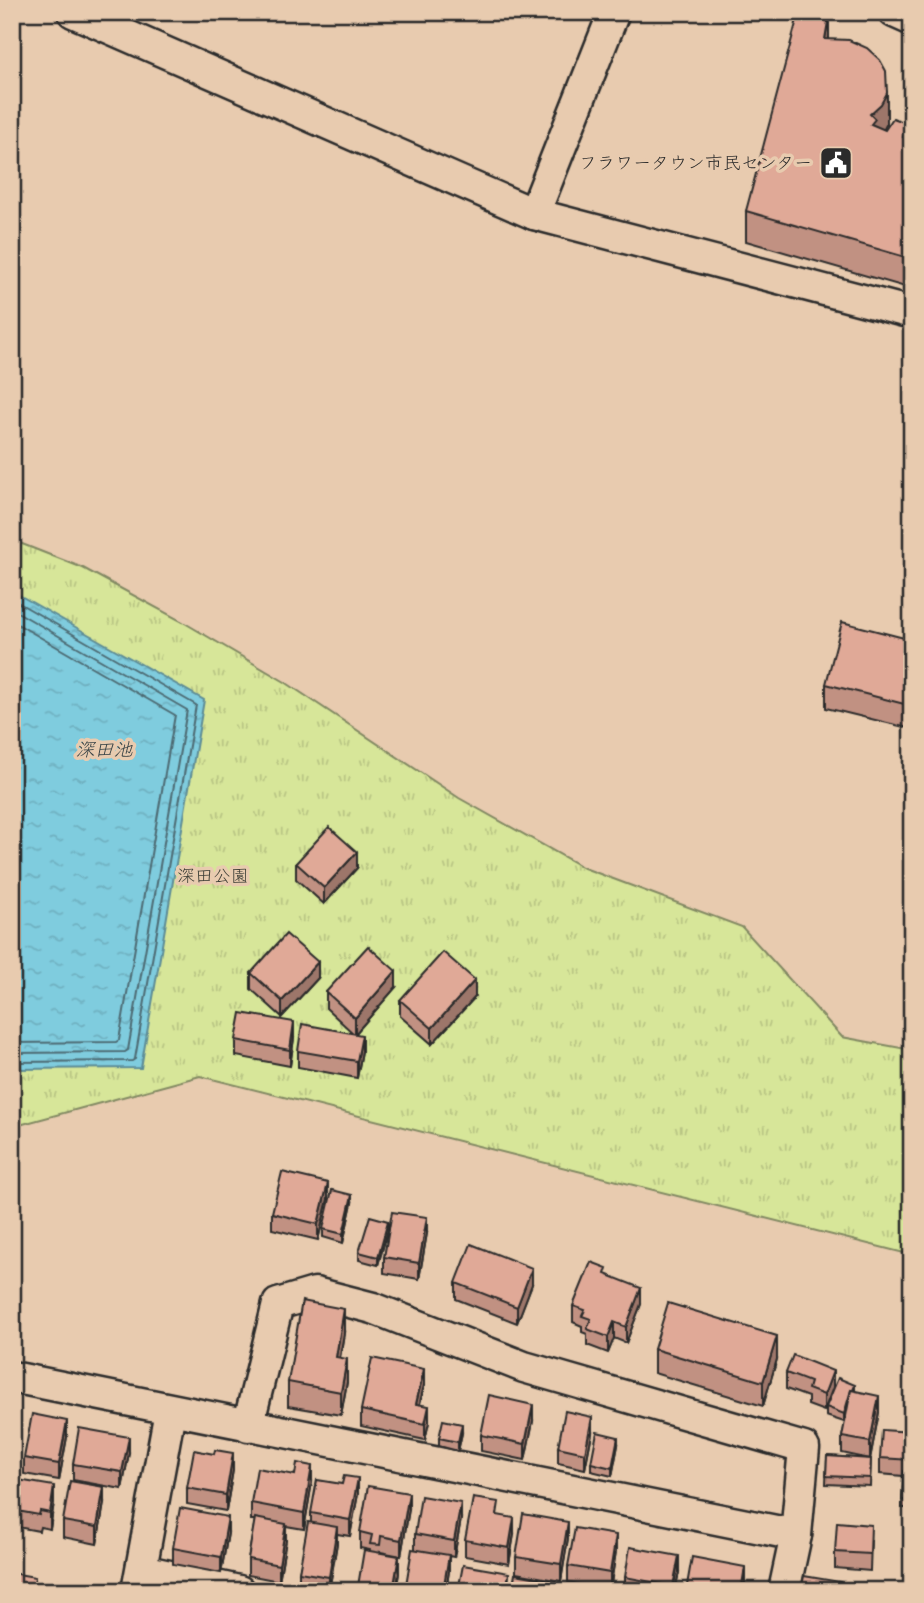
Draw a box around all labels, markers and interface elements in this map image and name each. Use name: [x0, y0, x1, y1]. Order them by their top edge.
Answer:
public building icon: フラワータウン市民センター: [817, 144, 855, 182]
place label: フラワータウン市民センター: [579, 152, 812, 175]
water label: 深田池: [75, 738, 133, 762]
park label: 深田公園: [177, 865, 249, 888]

